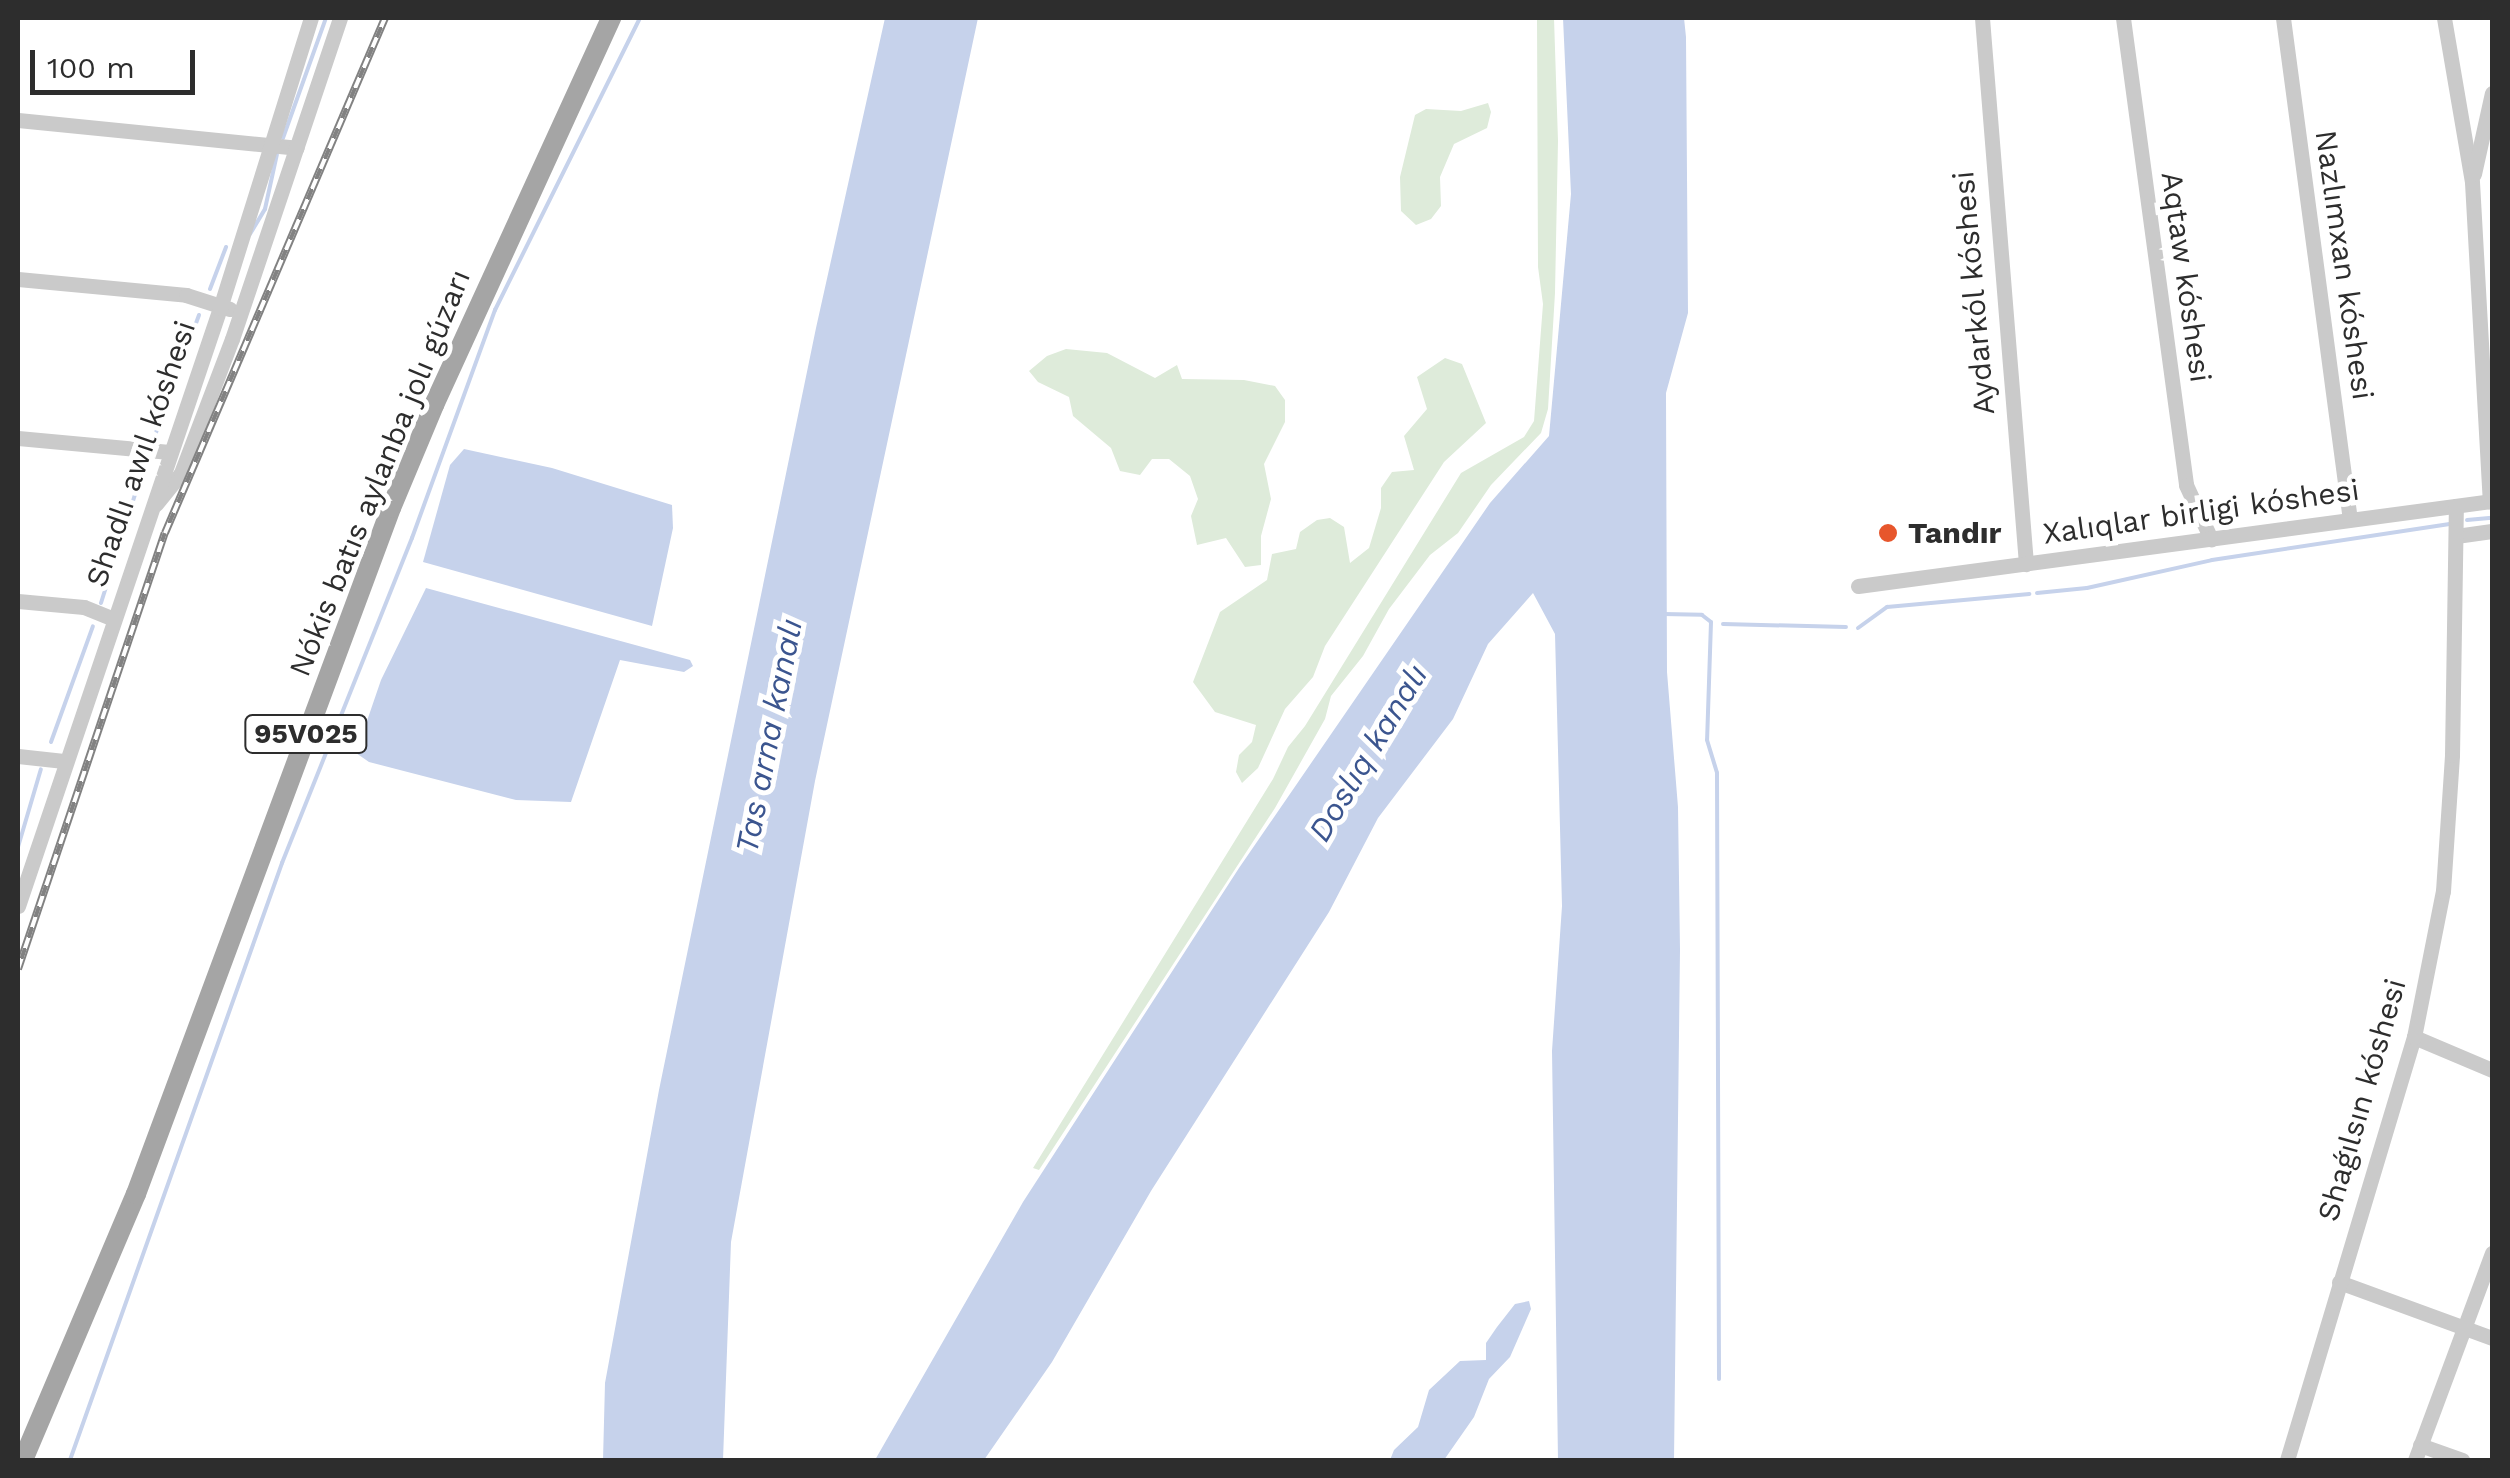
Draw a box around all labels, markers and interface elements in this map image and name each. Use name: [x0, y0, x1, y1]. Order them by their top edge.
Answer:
scale bar: [35, 30, 200, 92]
text: 100 m: [47, 50, 135, 85]
street label: Nazlımxan kóshesi: [2307, 128, 2381, 402]
street label: Aydarkól kóshesi: [1945, 169, 2003, 417]
street label: Aqtaw kóshesi: [2153, 169, 2219, 385]
street label: Nókis batıs aylanba jolı gúzarı: [282, 264, 478, 682]
street label: Shadlı awıl kóshesi: [78, 316, 204, 592]
street label: Xalıqlar birligi kóshesi: [2040, 472, 2362, 552]
place label: Tandır: [1908, 515, 2001, 551]
marker: Tandır: [1877, 522, 1899, 544]
water label: Tas arna kanalı: [727, 616, 811, 856]
water label: Doslıq kanalı: [1300, 658, 1436, 848]
road number: 95V025: [244, 711, 368, 757]
street label: Shaǵılsın kóshesi: [2310, 975, 2414, 1225]

